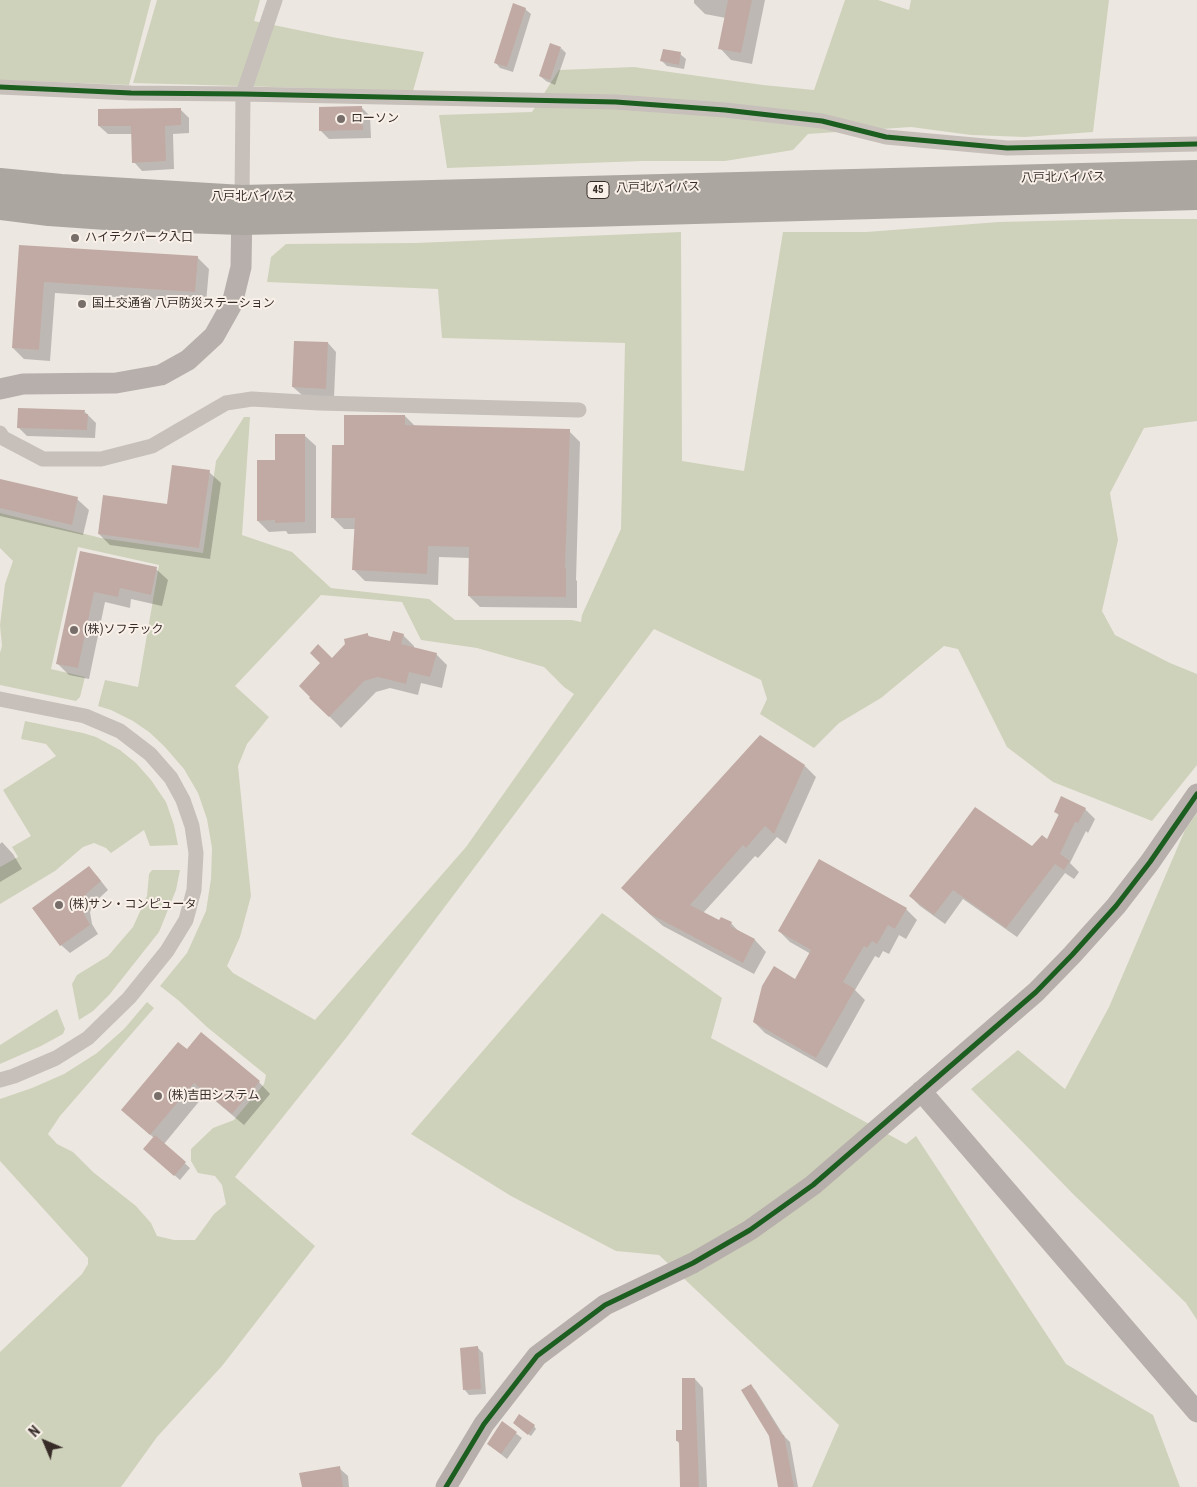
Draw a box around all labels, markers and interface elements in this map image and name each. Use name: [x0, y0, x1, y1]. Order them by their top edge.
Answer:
place label: ローソン: [351, 112, 399, 126]
marker: ローソン: [335, 113, 347, 125]
street label: 八戸北バイパス: [1021, 170, 1105, 186]
street label: 八戸北バイパス: [616, 180, 700, 196]
road number: 45: [587, 182, 609, 198]
street label: 八戸北バイパス: [211, 190, 295, 204]
place label: ハイテクパーク入口: [85, 231, 193, 245]
marker: ハイテクパーク入口: [69, 232, 81, 244]
place label: 国土交通省 八戸防災ステーション: [92, 297, 275, 311]
marker: 国土交通省 八戸防災ステーション: [76, 298, 88, 310]
place label: (株)ソフテック: [84, 623, 164, 637]
marker: (株)ソフテック: [68, 624, 80, 636]
place label: (株)サン・コンピュータ: [69, 898, 197, 912]
marker: (株)サン・コンピュータ: [53, 899, 65, 911]
place label: (株)吉田システム: [168, 1089, 260, 1103]
marker: (株)吉田システム: [152, 1090, 164, 1102]
north arrow: [20, 1417, 70, 1467]
text: N: [26, 1423, 43, 1440]

